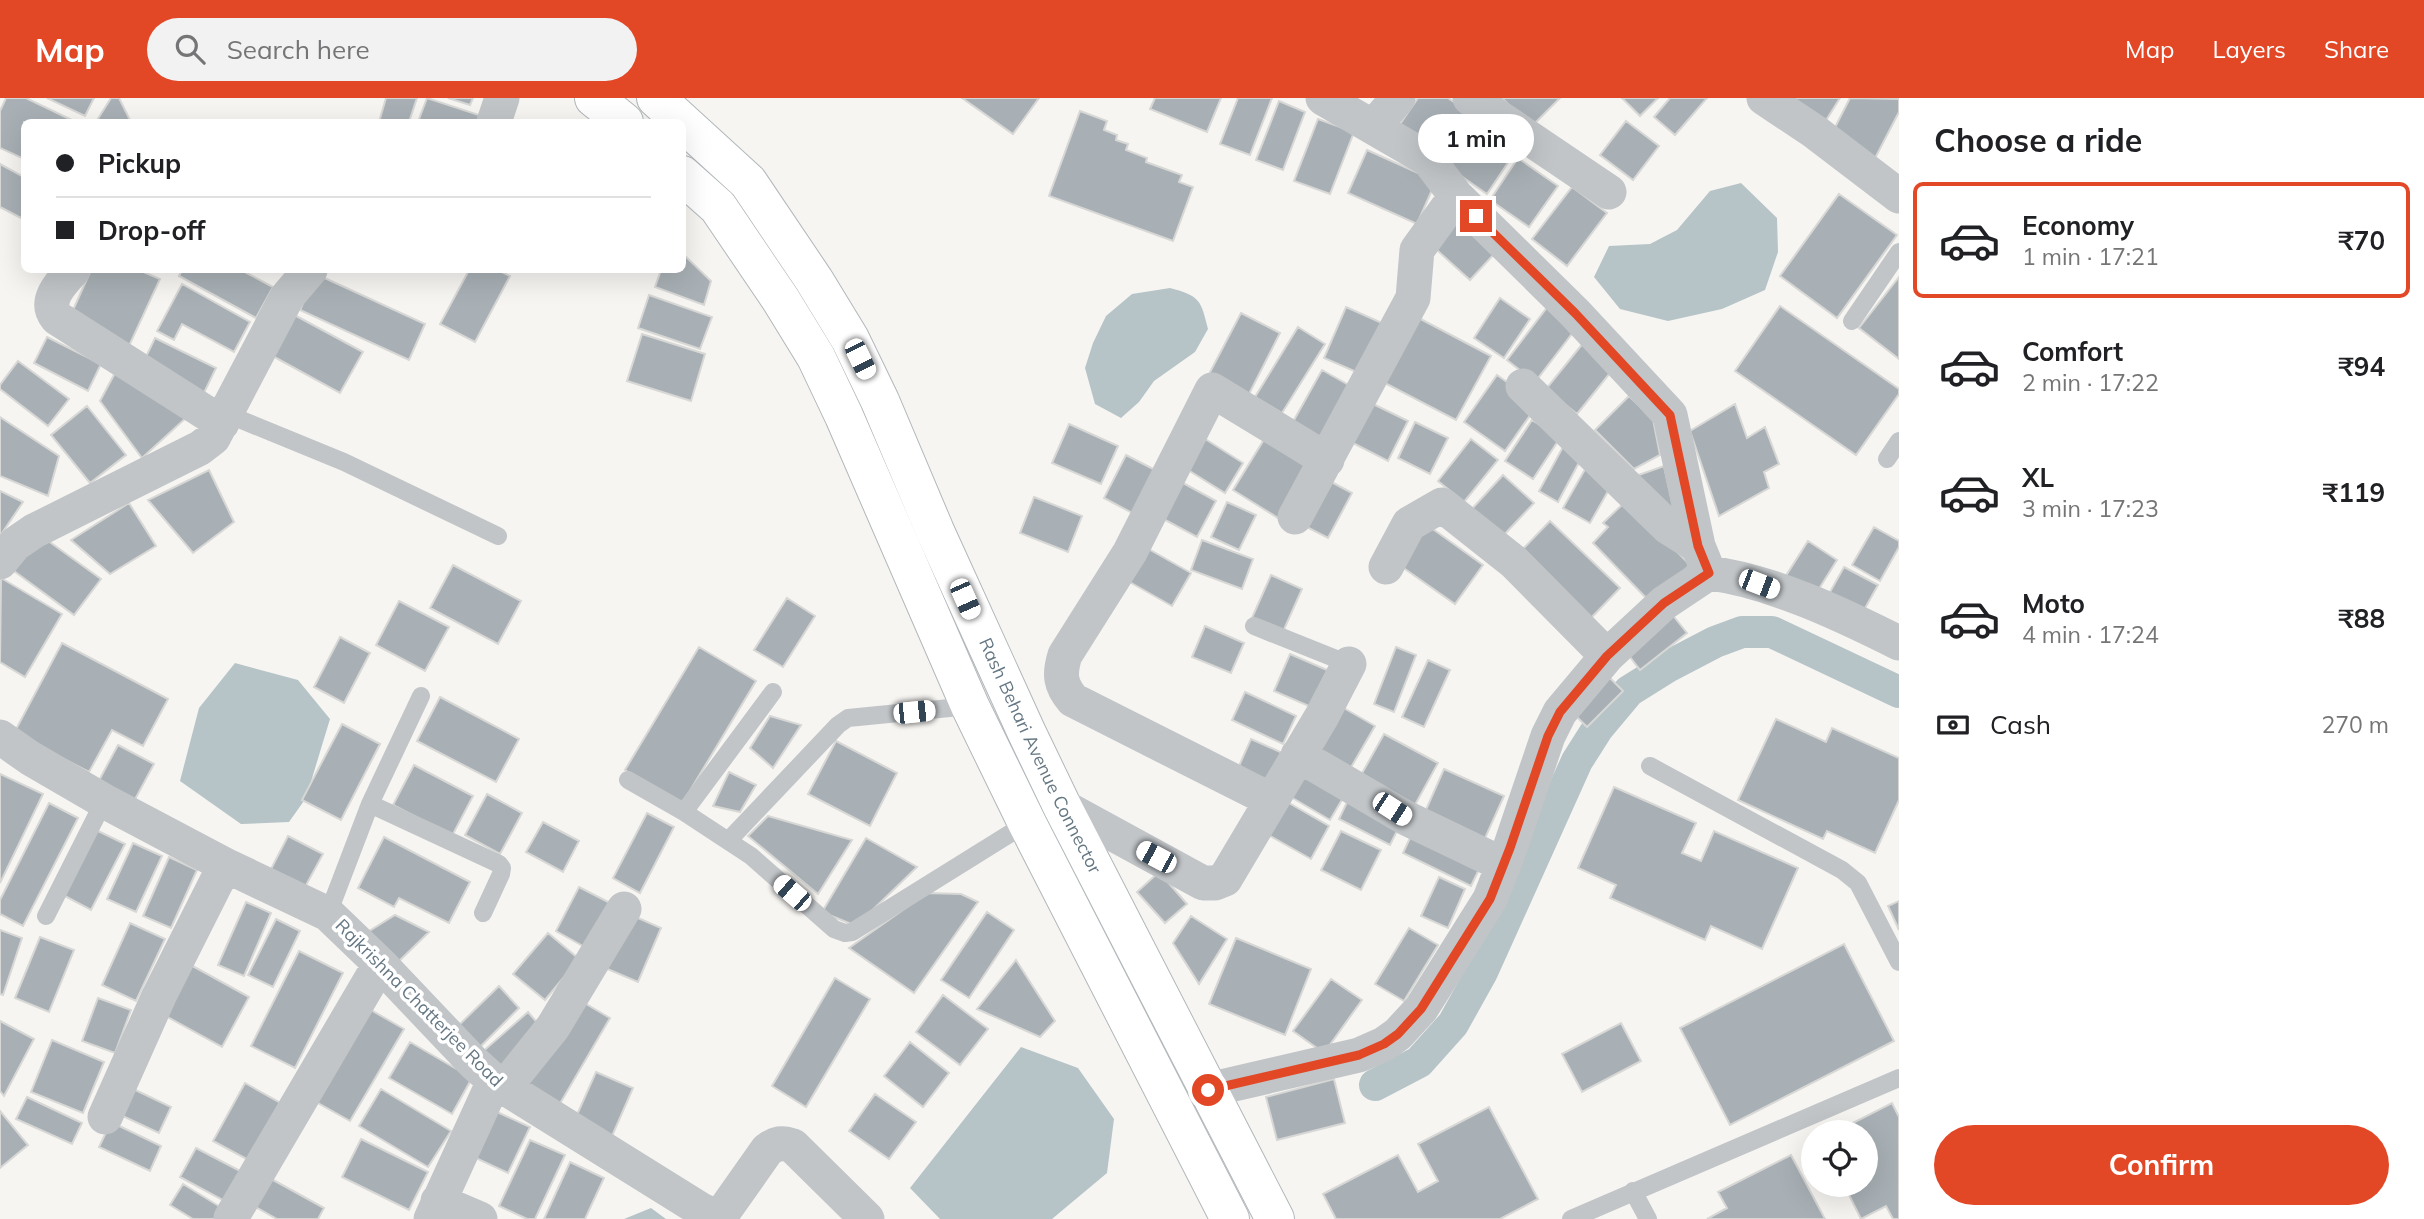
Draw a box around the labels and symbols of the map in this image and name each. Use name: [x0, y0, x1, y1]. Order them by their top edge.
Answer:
callout: 1 min: [1418, 115, 1534, 164]
route end: [1460, 200, 1492, 232]
car: [842, 336, 879, 382]
car: [1736, 567, 1783, 601]
car: [947, 576, 984, 622]
street label: Rash Behari Avenue Connector: [974, 634, 1107, 878]
car: [893, 699, 936, 725]
car: [1369, 789, 1416, 829]
car: [1133, 838, 1180, 876]
car: [770, 871, 815, 915]
street label: Rajkrishna Chatterjee Road: [331, 914, 508, 1091]
route start: [1192, 1074, 1224, 1106]

